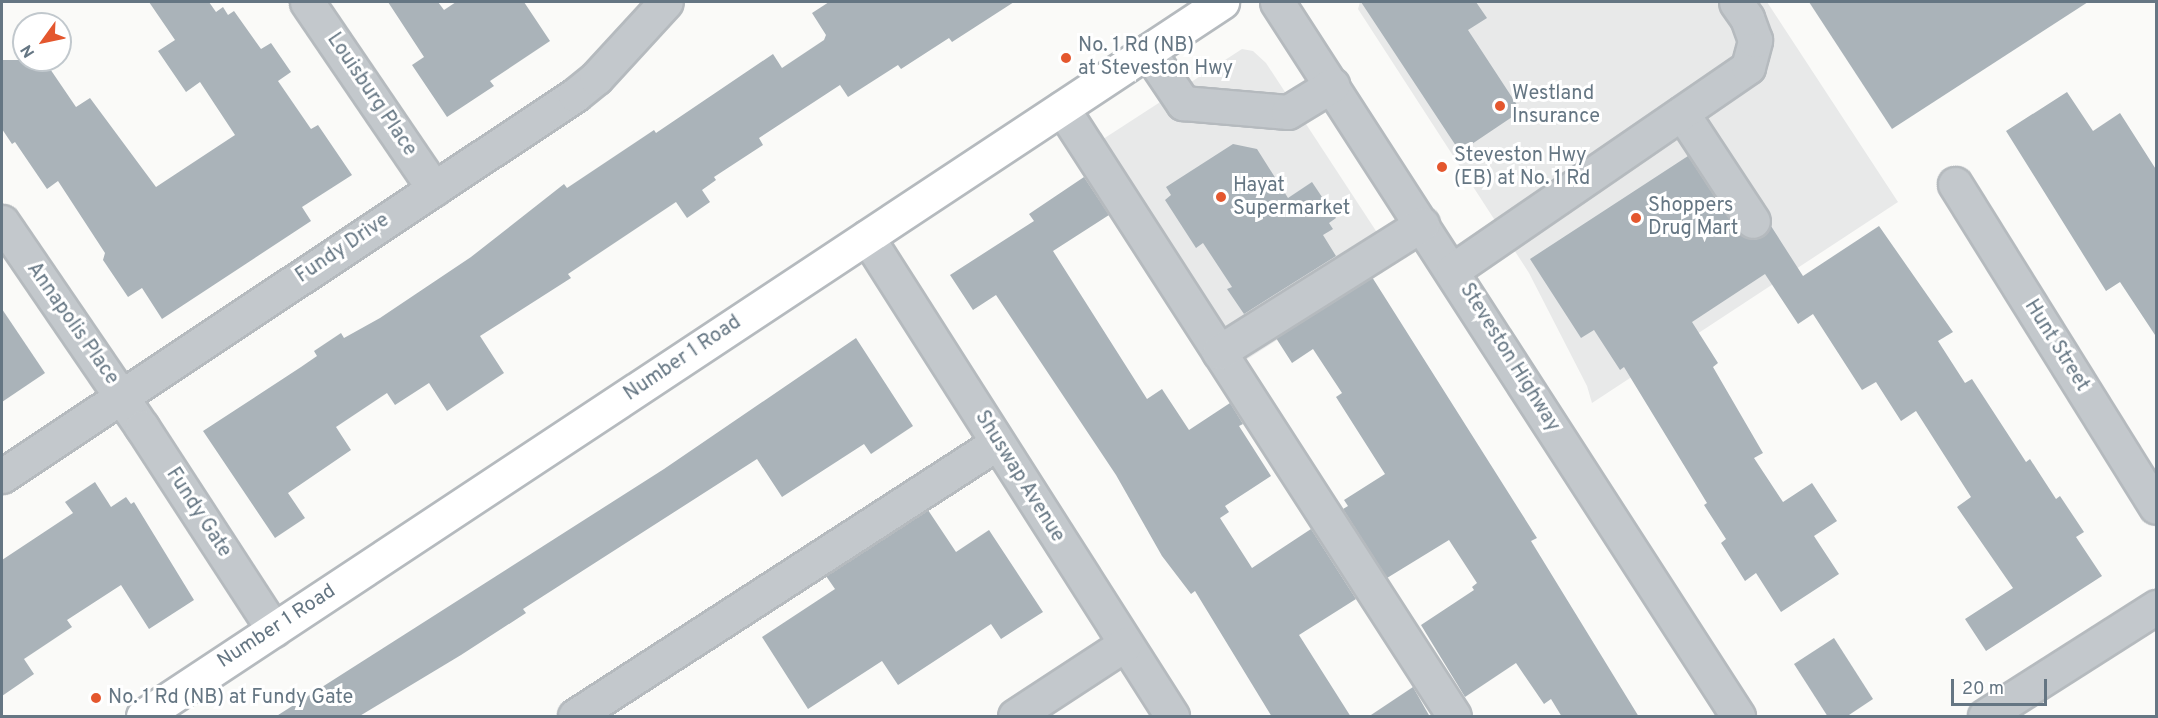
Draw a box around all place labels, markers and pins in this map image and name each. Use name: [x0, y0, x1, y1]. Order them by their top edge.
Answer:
place label: No. 1 Rd (NB) at Steveston Hwy: [1078, 34, 1233, 81]
marker: No. 1 Rd (NB) at Steveston Hwy: [1059, 51, 1073, 65]
place label: Westland Insurance: [1512, 83, 1600, 130]
marker: Westland Insurance: [1493, 99, 1507, 113]
place label: Steveston Hwy (EB) at No. 1 Rd: [1454, 144, 1590, 191]
marker: Steveston Hwy (EB) at No. 1 Rd: [1435, 160, 1449, 174]
place label: Hayat Supermarket: [1233, 174, 1350, 221]
marker: Hayat Supermarket: [1214, 190, 1228, 204]
place label: Shoppers Drug Mart: [1648, 195, 1738, 242]
marker: Shoppers Drug Mart: [1629, 211, 1643, 225]
place label: No. 1 Rd (NB) at Fundy Gate: [108, 686, 353, 710]
marker: No. 1 Rd (NB) at Fundy Gate: [89, 691, 103, 705]

